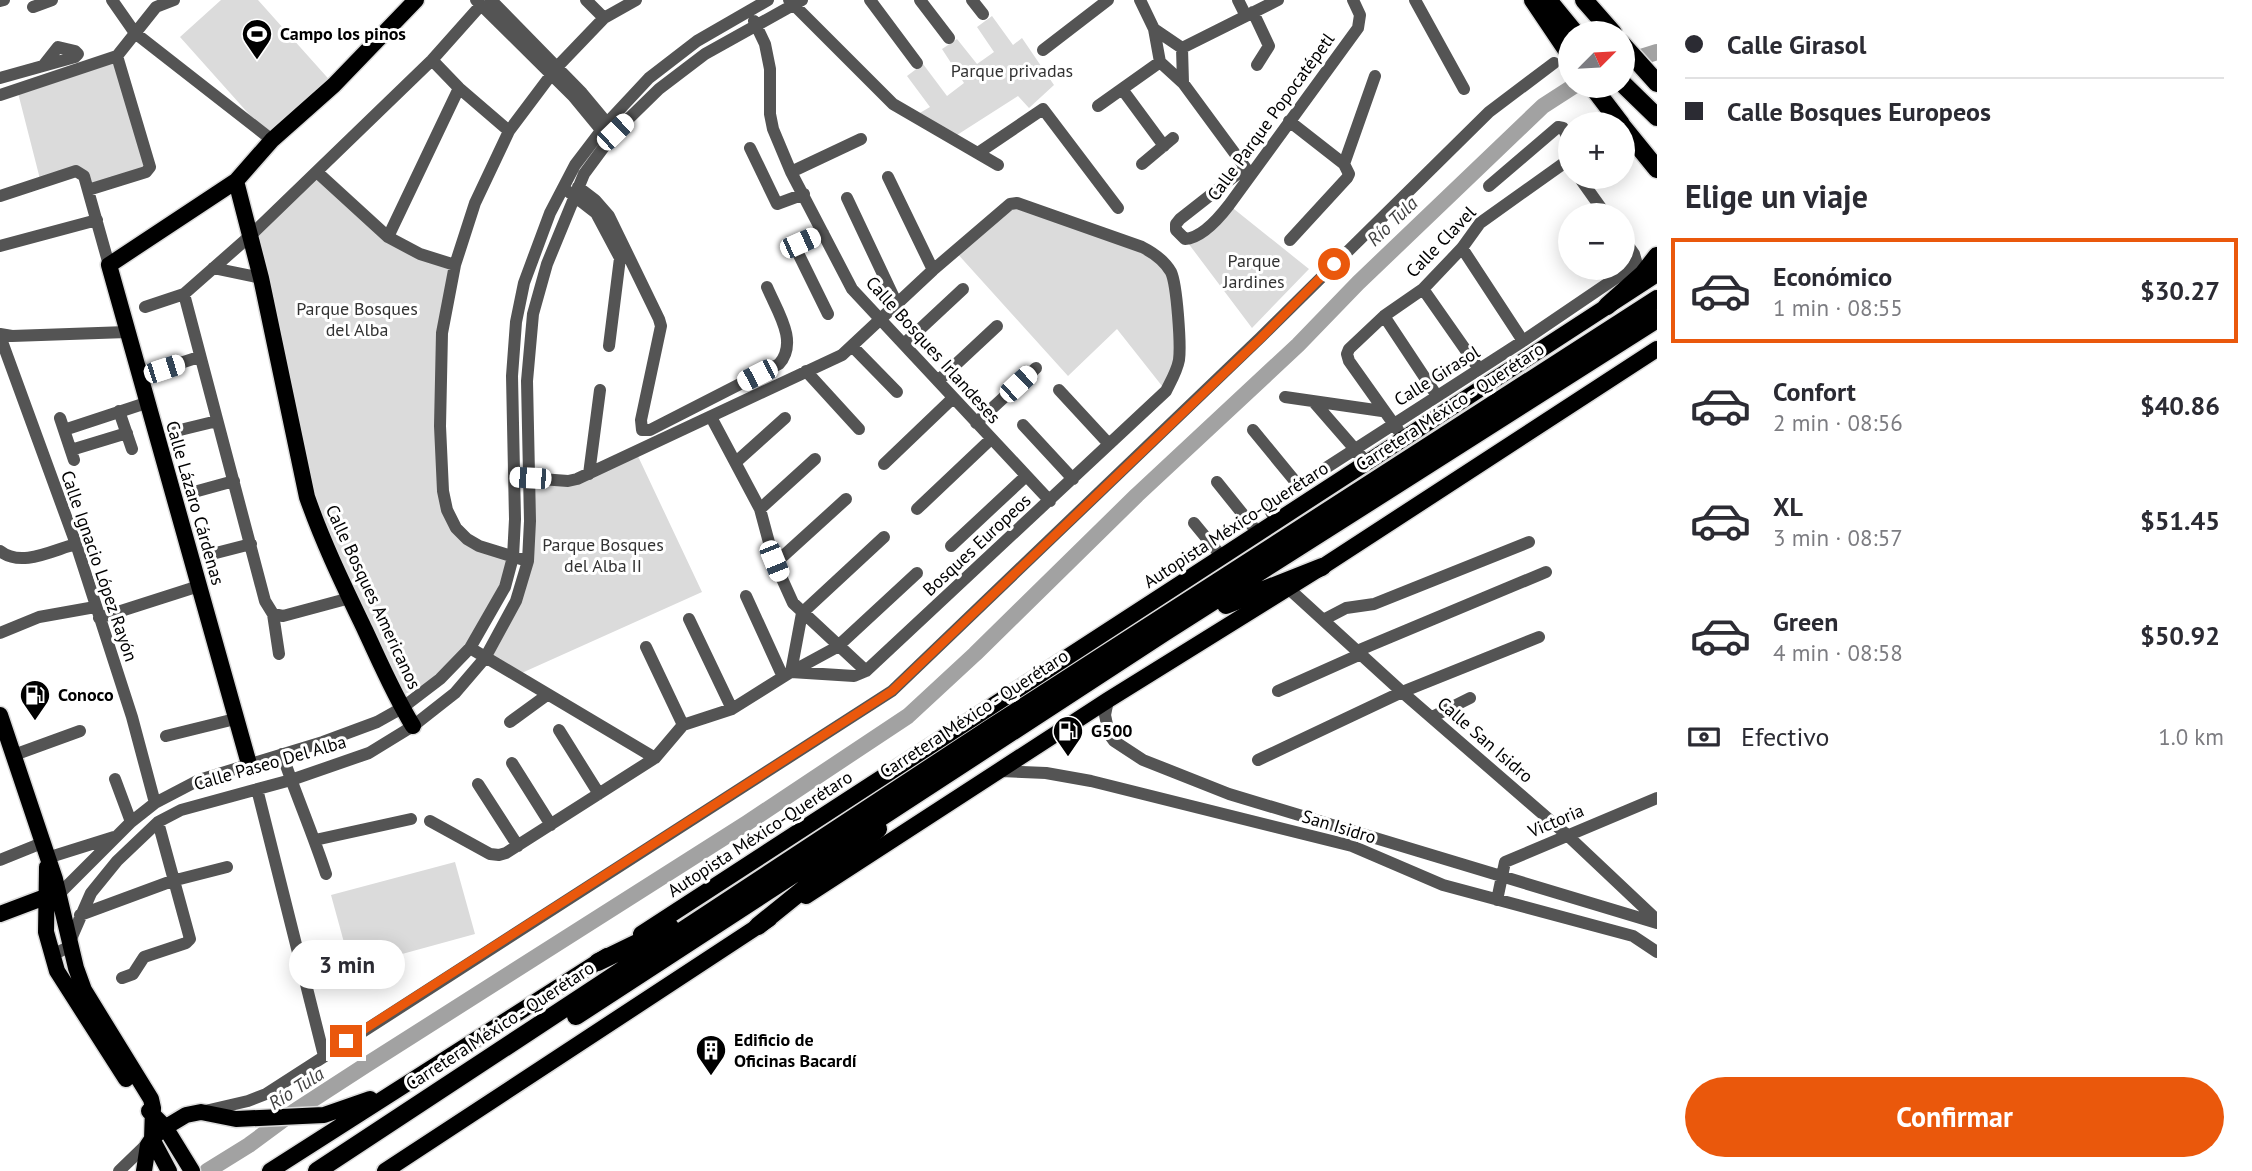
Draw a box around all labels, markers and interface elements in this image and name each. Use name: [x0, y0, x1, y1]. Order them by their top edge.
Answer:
sports icon: Campo los pinos: [240, 17, 274, 61]
north arrow: [1558, 21, 1634, 98]
map controls: [1558, 21, 1635, 280]
place label: Campo los pinos: [280, 22, 406, 45]
street label: Calle Parque Popocatépetl: [1202, 28, 1340, 205]
text: Calle Girasol: [1727, 28, 1866, 61]
park label: Parque privadas: [951, 59, 1073, 82]
text: Calle Bosques Europeos: [1727, 95, 1991, 128]
car: [593, 110, 638, 154]
button: +: [1558, 112, 1635, 189]
text: Elige un viaje: [1685, 175, 1868, 217]
water label: Río Tula: [1362, 191, 1423, 251]
street label: Calle Clavel: [1401, 201, 1481, 282]
button: −: [1558, 203, 1635, 280]
car: [777, 225, 824, 261]
route start: [1318, 248, 1350, 280]
park label: Parque Jardines: [1222, 249, 1285, 293]
icon: car: [1689, 259, 1752, 322]
text: Económico: [1773, 260, 1892, 293]
street label: Calle Bosques Irlandeses: [861, 271, 1006, 428]
text: $30.27: [2140, 274, 2220, 307]
text: 1 min · 08:55: [1773, 293, 1903, 322]
park label: Parque Bosques del Alba: [296, 297, 418, 341]
street label: Carretera México - Querétaro: [1351, 337, 1548, 476]
street label: Calle Girasol: [1390, 340, 1484, 411]
car: [141, 353, 188, 385]
car: [734, 356, 781, 394]
car: [996, 362, 1041, 406]
icon: car: [1689, 374, 1752, 437]
text: Confort: [1773, 375, 1856, 408]
text: $40.86: [2140, 389, 2220, 422]
text: 2 min · 08:56: [1773, 408, 1903, 437]
street label: Calle Lázaro Cárdenas: [161, 418, 230, 588]
street label: Autopista México-Querétaro: [1139, 456, 1333, 593]
car: [509, 466, 552, 490]
street label: Calle Ignacio López Rayón: [56, 467, 143, 664]
street label: Bosques Europeos: [918, 489, 1036, 601]
icon: car: [1689, 489, 1752, 552]
text: XL: [1773, 490, 1803, 523]
street label: Calle Bosques Americanos: [321, 501, 426, 693]
text: $51.45: [2140, 504, 2220, 537]
text: 3 min · 08:57: [1773, 523, 1903, 552]
park label: Parque Bosques del Alba II: [542, 533, 664, 577]
car: [757, 538, 792, 584]
icon: car: [1689, 604, 1752, 667]
text: Green: [1773, 605, 1838, 638]
text: $50.92: [2140, 619, 2220, 652]
text: 4 min · 08:58: [1773, 638, 1903, 667]
street label: Carretera México - Querétaro: [875, 644, 1072, 783]
fuel station icon: Conoco: [18, 678, 52, 722]
place label: Conoco: [58, 683, 114, 706]
street label: Calle San Isidro: [1433, 692, 1538, 788]
fuel station icon: G500: [1051, 714, 1085, 758]
icon: cash: [1685, 718, 1723, 756]
place label: G500: [1091, 719, 1133, 742]
text: Efectivo: [1741, 720, 1830, 753]
text: 1.0 km: [2158, 722, 2224, 751]
street label: Calle Paseo Del Alba: [191, 730, 349, 795]
street label: Autopista México-Querétaro: [663, 765, 857, 902]
street label: Victoria: [1523, 799, 1587, 843]
street label: San Isidro: [1299, 804, 1379, 849]
callout: 3 min: [288, 940, 404, 988]
text: 3 min: [319, 950, 375, 979]
street label: Carretera México - Querétaro: [401, 956, 598, 1095]
route end: [330, 1025, 362, 1057]
place label: Edificio de Oficinas Bacardí: [734, 1028, 857, 1072]
building icon: Edificio de Oficinas Bacardí: [694, 1033, 728, 1077]
water label: Río Tula: [264, 1061, 329, 1115]
button: Confirmar: [1685, 1077, 2224, 1157]

